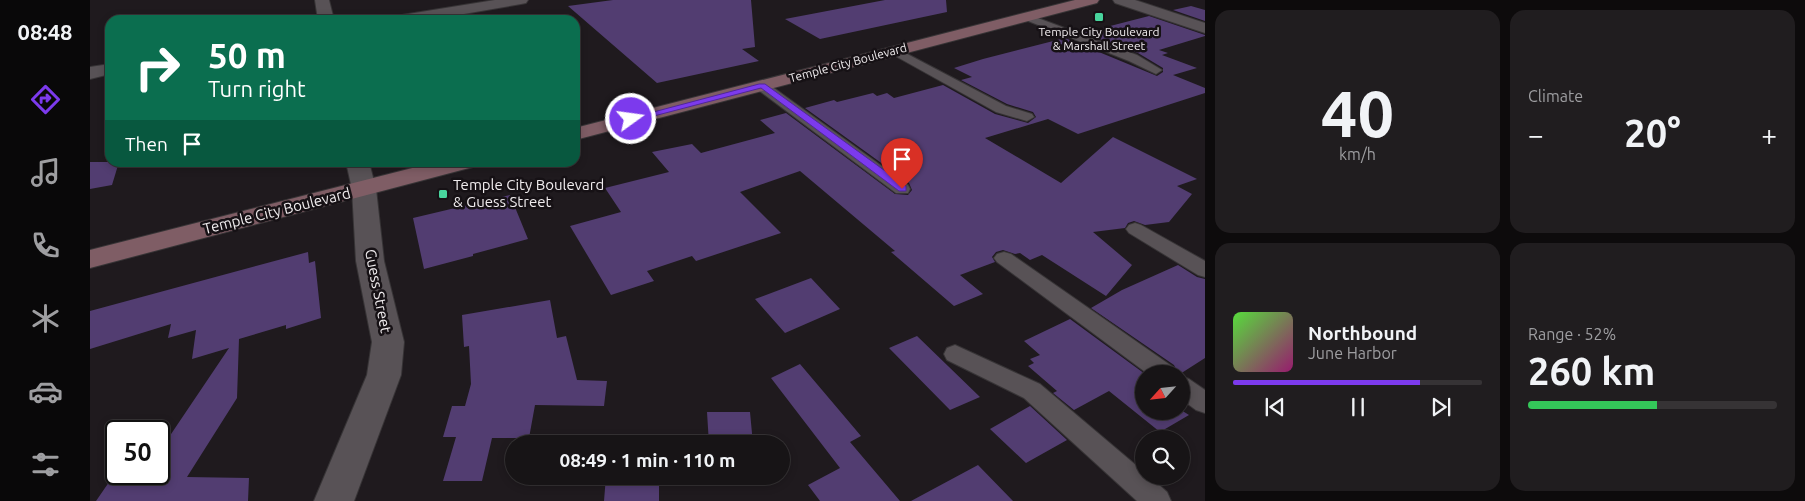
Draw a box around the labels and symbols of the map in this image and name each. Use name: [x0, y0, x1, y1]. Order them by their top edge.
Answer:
marker: Temple City Boulevard & Marshall Street: [1093, 11, 1105, 23]
place label: Temple City Boulevard & Marshall Street: [1039, 25, 1159, 52]
street label: Temple City Boulevard: [788, 41, 908, 84]
position arrow: [604, 92, 656, 144]
pin: [881, 138, 923, 189]
place label: Temple City Boulevard & Guess Street: [453, 176, 604, 210]
street label: Temple City Boulevard: [201, 184, 352, 237]
marker: Temple City Boulevard & Guess Street: [437, 188, 449, 200]
street label: Guess Street: [362, 247, 395, 334]
north arrow: [1135, 365, 1190, 420]
speed limit sign: 50: [105, 420, 170, 485]

